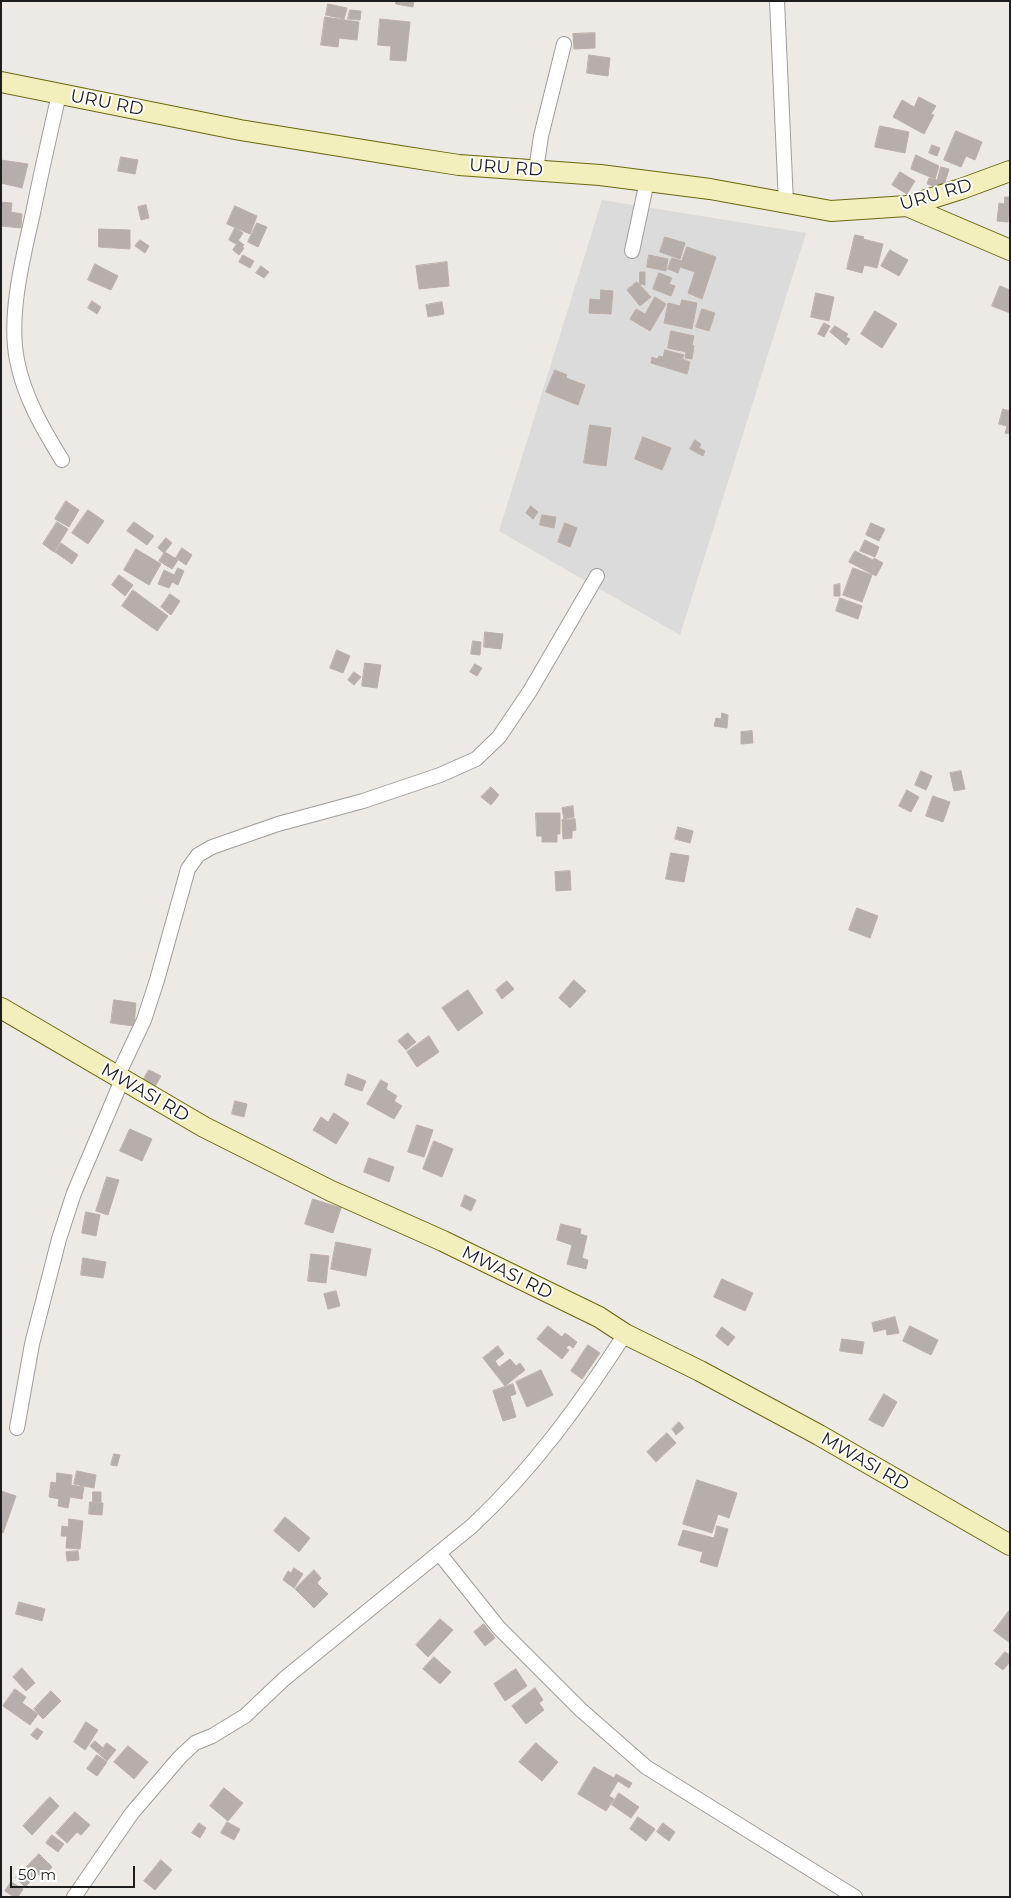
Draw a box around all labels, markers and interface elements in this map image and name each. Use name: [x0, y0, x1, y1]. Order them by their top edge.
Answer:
street label: URU RD: [69, 85, 145, 121]
street label: URU RD: [468, 155, 544, 181]
street label: URU RD: [897, 174, 975, 216]
street label: MWASI RD: [97, 1059, 193, 1127]
street label: MWASI RD: [458, 1242, 556, 1304]
street label: MWASI RD: [817, 1428, 913, 1496]
scale bar: [12, 1856, 138, 1888]
text: 50 m: [18, 1865, 56, 1884]

